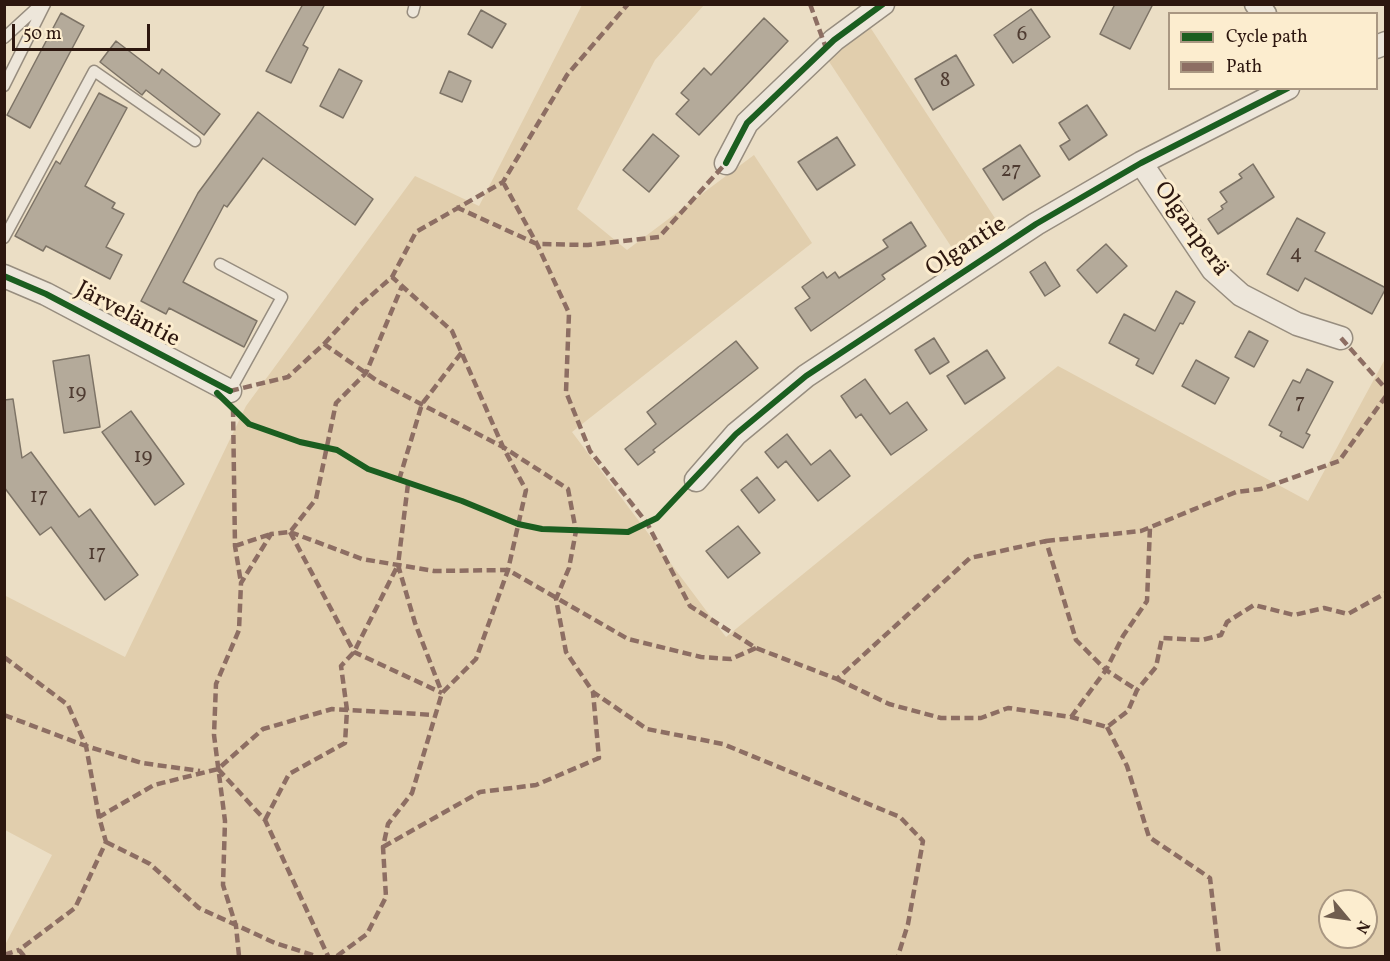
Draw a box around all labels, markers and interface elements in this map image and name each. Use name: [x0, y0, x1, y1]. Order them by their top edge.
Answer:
scale bar: [15, 12, 153, 50]
legend: [1168, 12, 1378, 90]
text: 50 m: [23, 22, 62, 47]
house number: 6: [1017, 23, 1027, 49]
text: Cycle path: [1226, 25, 1308, 50]
text: Path: [1226, 55, 1262, 80]
house number: 8: [940, 69, 950, 95]
house number: 27: [1001, 159, 1021, 185]
street label: Olganperä: [1146, 177, 1234, 283]
street label: Olgantie: [921, 211, 1013, 285]
house number: 4: [1290, 242, 1302, 268]
street label: Järveläntie: [70, 276, 184, 356]
house number: 19: [67, 381, 87, 407]
house number: 7: [1295, 391, 1305, 417]
house number: 19: [133, 445, 153, 471]
house number: 17: [30, 485, 48, 511]
house number: 17: [88, 542, 106, 568]
north arrow: [1318, 889, 1378, 949]
text: N: [1350, 916, 1374, 937]

